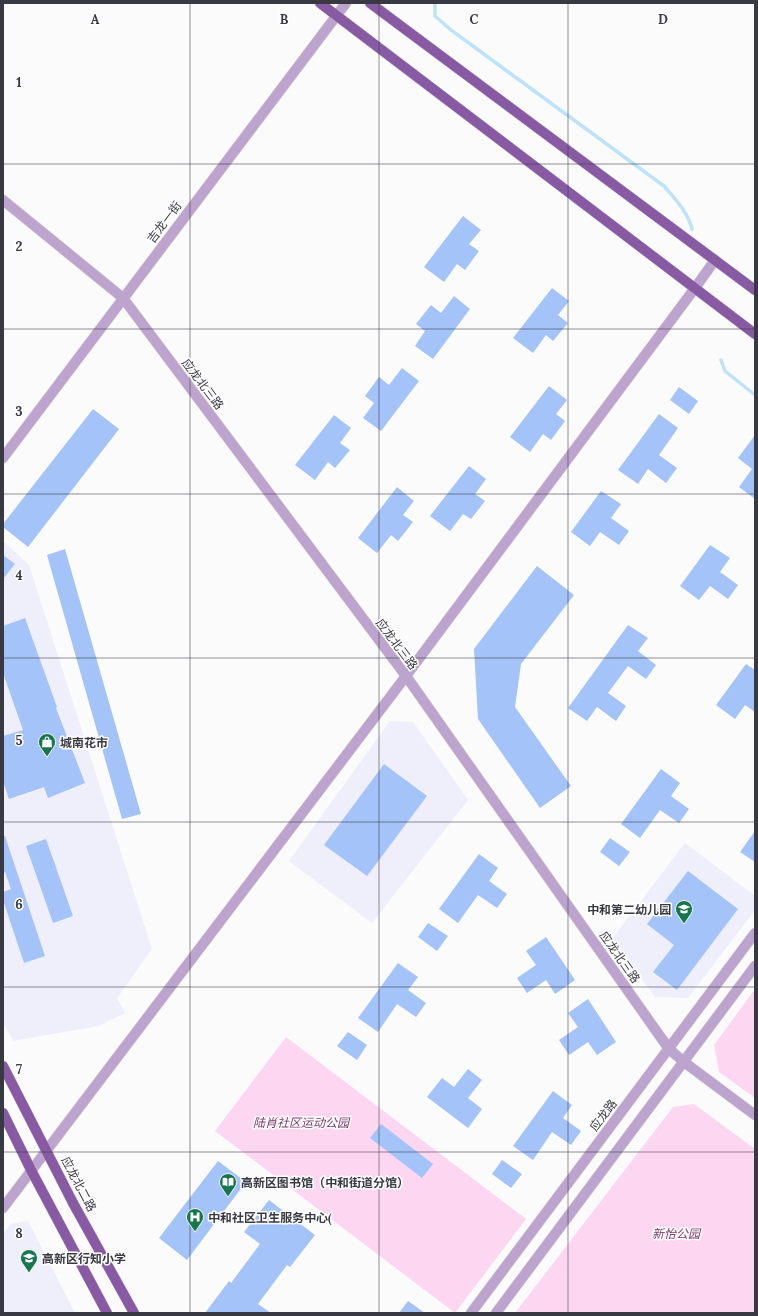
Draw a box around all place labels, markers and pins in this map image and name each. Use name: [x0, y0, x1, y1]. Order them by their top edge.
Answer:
shop icon: 城南花市: [37, 732, 57, 757]
place label: 城南花市: [60, 735, 108, 750]
school or university icon: 中和第二幼儿园: [674, 899, 694, 924]
place label: 中和第二幼儿园: [587, 902, 671, 917]
library icon: 高新区图书馆（中和街道分馆）: [218, 1172, 238, 1197]
place label: 高新区图书馆（中和街道分馆）: [241, 1175, 409, 1190]
hospital icon: 中和社区卫生服务中心(: [185, 1207, 205, 1232]
place label: 中和社区卫生服务中心(: [208, 1210, 332, 1226]
school or university icon: 高新区行知小学: [19, 1248, 39, 1273]
place label: 高新区行知小学: [42, 1251, 126, 1266]

